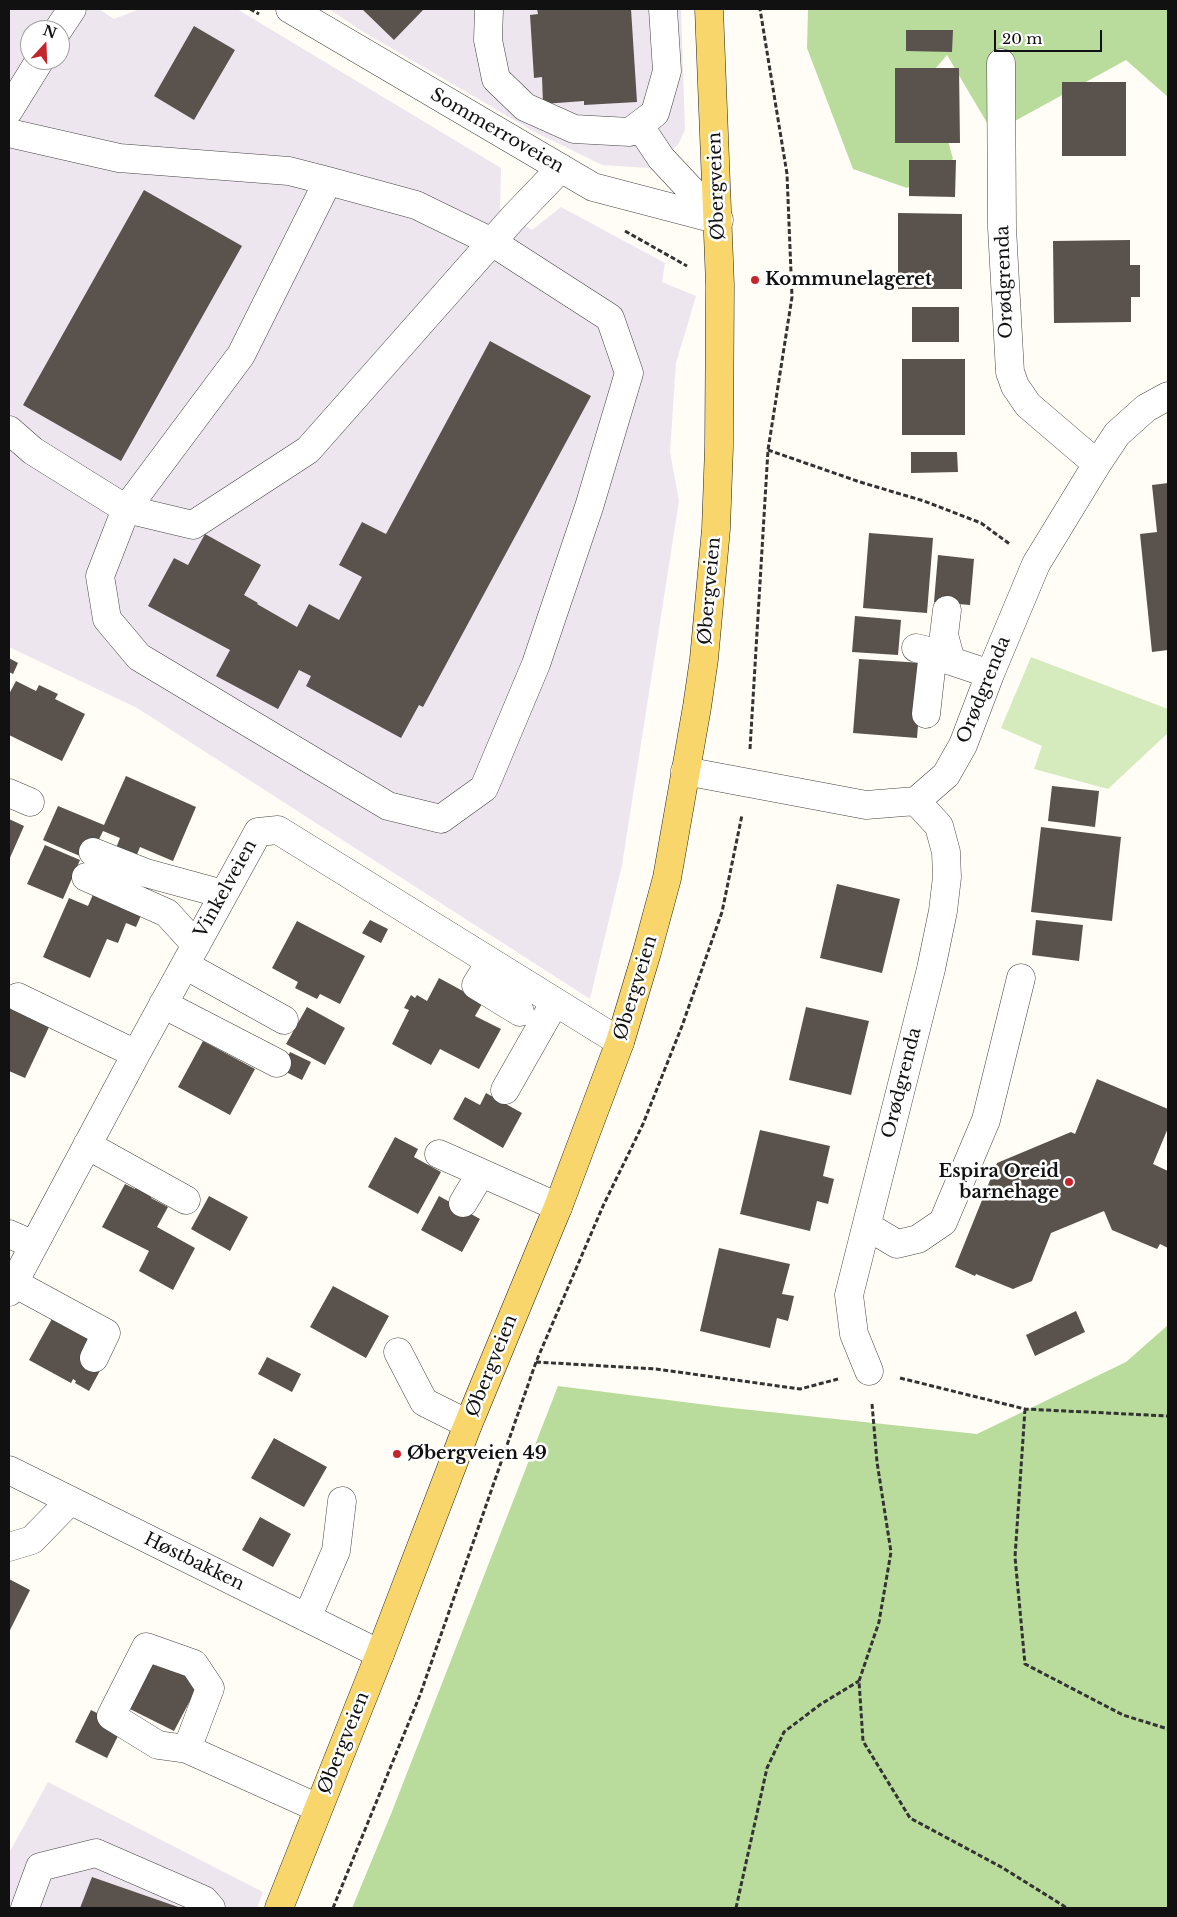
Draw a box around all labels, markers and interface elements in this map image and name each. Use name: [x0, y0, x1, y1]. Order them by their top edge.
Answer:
north arrow: [20, 20, 70, 70]
scale bar: [997, 20, 1104, 52]
text: N: [41, 21, 59, 43]
text: 20 m: [1002, 29, 1042, 48]
street label: Sommerroveien: [426, 84, 568, 178]
street label: Øbergveien: [704, 132, 730, 240]
street label: Orødgrenda: [992, 225, 1018, 339]
place label: Kommunelageret: [765, 269, 932, 291]
marker: Kommunelageret: [749, 274, 761, 286]
street label: Øbergveien: [695, 536, 725, 646]
street label: Orødgrenda: [953, 633, 1015, 747]
street label: Vinkelveien: [190, 836, 262, 942]
street label: Øbergveien: [610, 933, 662, 1043]
street label: Orødgrenda: [878, 1025, 926, 1141]
place label: Espira Oreid barnehage: [938, 1161, 1059, 1204]
marker: Espira Oreid barnehage: [1063, 1176, 1075, 1188]
street label: Øbergveien: [462, 1312, 522, 1420]
place label: Øbergveien 49: [407, 1443, 547, 1465]
marker: Øbergveien 49: [391, 1448, 403, 1460]
street label: Høstbakken: [140, 1528, 248, 1596]
street label: Øbergveien: [314, 1689, 374, 1797]

